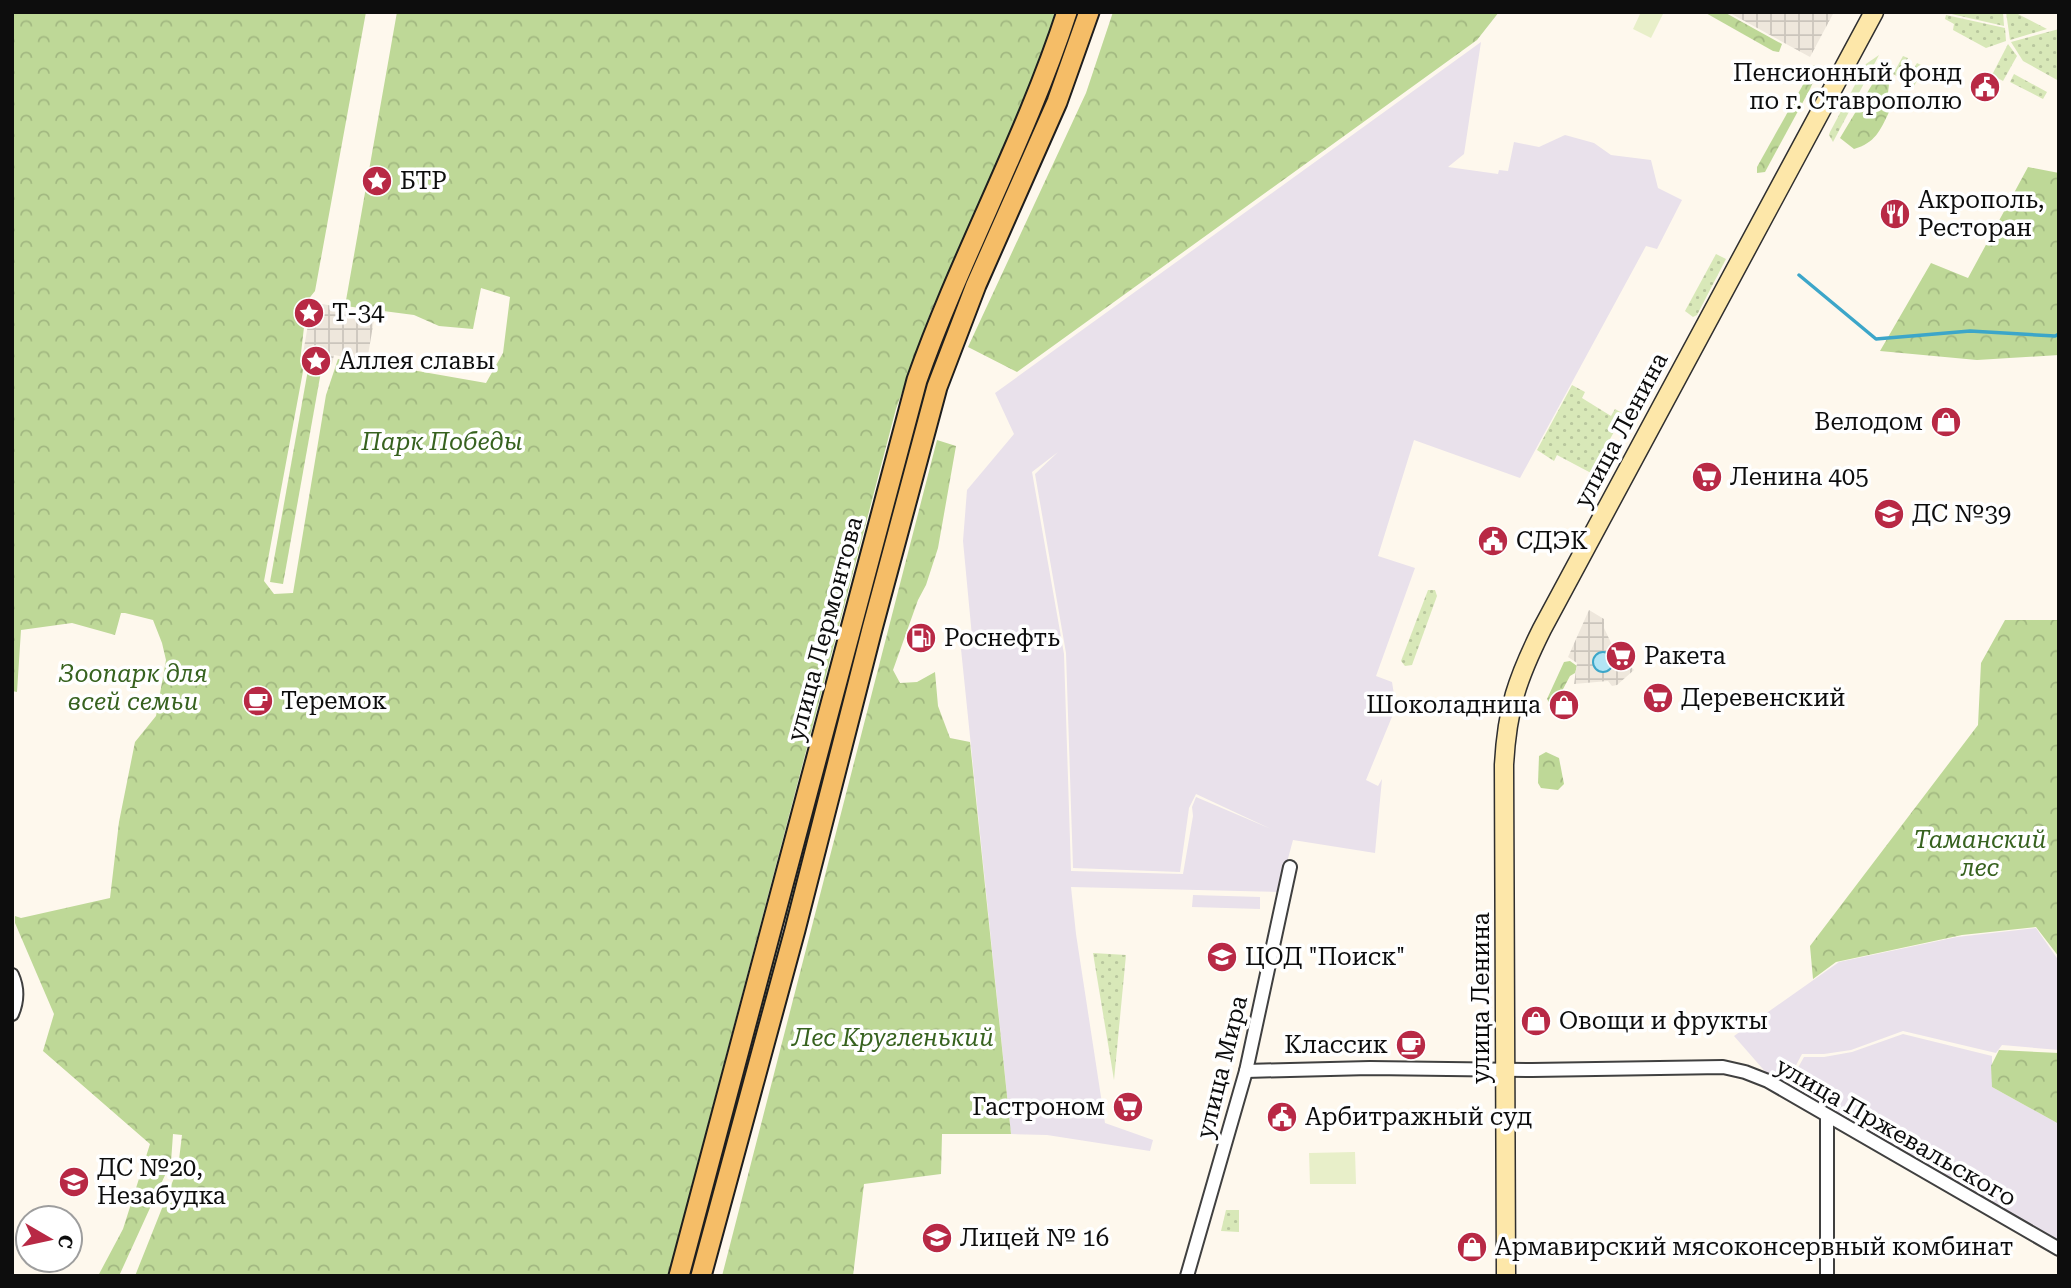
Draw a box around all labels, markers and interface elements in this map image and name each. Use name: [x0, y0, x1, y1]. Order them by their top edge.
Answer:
place label: Пенсионный фонд по г. Ставрополю: [1733, 59, 1962, 115]
public building icon: Пенсионный фонд по г. Ставрополю: [1968, 70, 2002, 104]
place icon: БТР: [360, 164, 394, 198]
place label: БТР: [400, 167, 447, 195]
place label: Акрополь, Ресторан: [1918, 186, 2044, 242]
restaurant icon: Акрополь, Ресторан: [1878, 197, 1912, 231]
place icon: Т-34: [292, 296, 326, 330]
place label: Т-34: [332, 299, 385, 327]
place icon: Аллея славы: [299, 344, 333, 378]
place label: Аллея славы: [339, 347, 495, 375]
street label: улица Ленина: [1568, 348, 1674, 512]
shop icon: Велодом: [1929, 405, 1963, 439]
place label: Велодом: [1814, 408, 1923, 436]
park label: Парк Победы: [361, 428, 522, 456]
supermarket icon: Ленина 405: [1690, 460, 1724, 494]
place label: Ленина 405: [1730, 463, 1869, 491]
school or university icon: ДС №39: [1872, 497, 1906, 531]
place label: ДС №39: [1912, 500, 2011, 528]
street label: улица Лермонтова: [782, 514, 868, 744]
public building icon: СДЭК: [1476, 524, 1510, 558]
place label: СДЭК: [1516, 527, 1588, 555]
fuel station icon: Роснефть: [904, 621, 938, 655]
place label: Роснефть: [944, 624, 1060, 652]
supermarket icon: Ракета: [1604, 639, 1638, 673]
place label: Ракета: [1644, 642, 1726, 670]
park label: Зоопарк для всей семьи: [58, 660, 208, 716]
supermarket icon: Деревенский: [1641, 681, 1675, 715]
cafe icon: Теремок: [241, 684, 275, 718]
place label: Деревенский: [1681, 684, 1845, 712]
place label: Теремок: [281, 687, 387, 715]
shop icon: Шоколадница: [1547, 688, 1581, 722]
place label: Шоколадница: [1366, 691, 1541, 719]
park label: Таманский лес: [1914, 826, 2046, 882]
street label: улица Ленина: [1467, 912, 1495, 1084]
school or university icon: ЦОД "Поиск": [1205, 940, 1239, 974]
place label: ЦОД "Поиск": [1245, 943, 1405, 971]
street label: улица Мира: [1191, 992, 1253, 1142]
shop icon: Овощи и фрукты: [1519, 1004, 1553, 1038]
place label: Овощи и фрукты: [1559, 1007, 1768, 1035]
park label: Лес Кругленький: [790, 1024, 994, 1052]
cafe icon: Классик: [1394, 1028, 1428, 1062]
place label: Классик: [1284, 1031, 1388, 1059]
street label: улица Пржевальского: [1771, 1052, 2021, 1212]
supermarket icon: Гастроном: [1111, 1090, 1145, 1124]
place label: Гастроном: [972, 1093, 1105, 1121]
public building icon: Арбитражный суд: [1265, 1100, 1299, 1134]
place label: Арбитражный суд: [1305, 1103, 1532, 1131]
place label: ДС №20, Незабудка: [97, 1154, 226, 1210]
school or university icon: ДС №20, Незабудка: [57, 1165, 91, 1199]
north arrow: [14, 1204, 84, 1274]
school or university icon: Лицей № 16: [920, 1221, 954, 1255]
place label: Лицей № 16: [960, 1224, 1109, 1252]
shop icon: Армавирский мясоконсервный комбинат: [1455, 1230, 1489, 1264]
text: С: [53, 1233, 78, 1250]
place label: Армавирский мясоконсервный комбинат: [1495, 1233, 2013, 1261]

